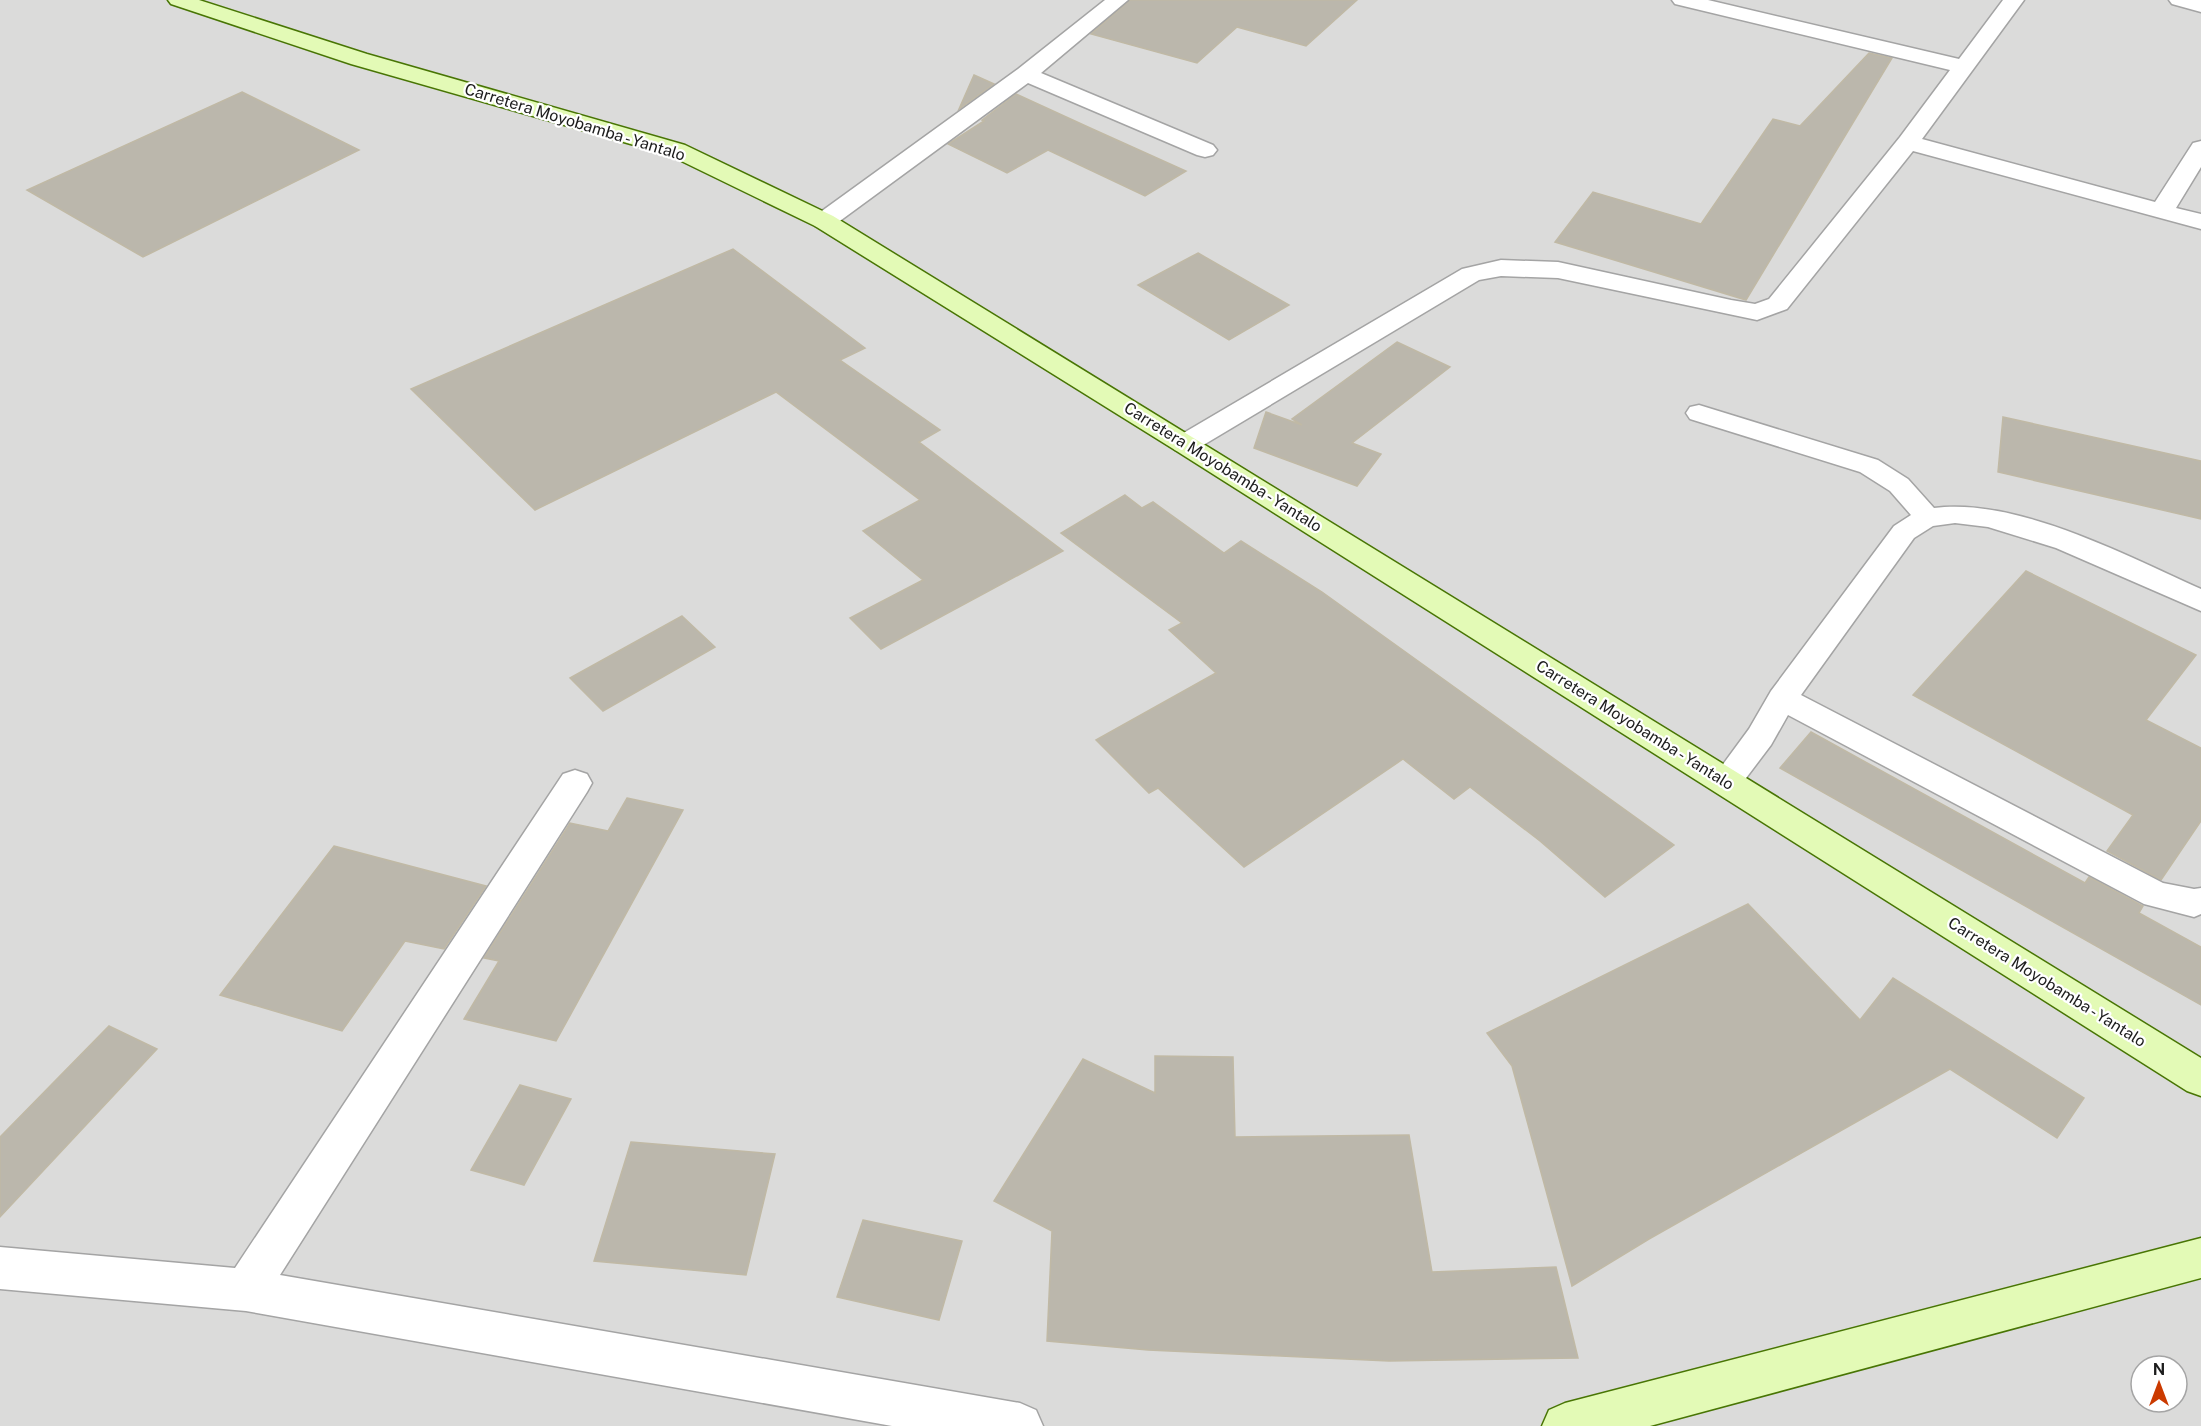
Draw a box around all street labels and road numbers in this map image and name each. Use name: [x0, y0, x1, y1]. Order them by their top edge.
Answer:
street label: Carretera Moyobamba - Yantalo: [462, 79, 688, 165]
street label: Carretera Moyobamba - Yantalo: [1121, 398, 1325, 536]
street label: Carretera Moyobamba - Yantalo: [1533, 656, 1737, 794]
street label: Carretera Moyobamba - Yantalo: [1945, 913, 2149, 1051]

